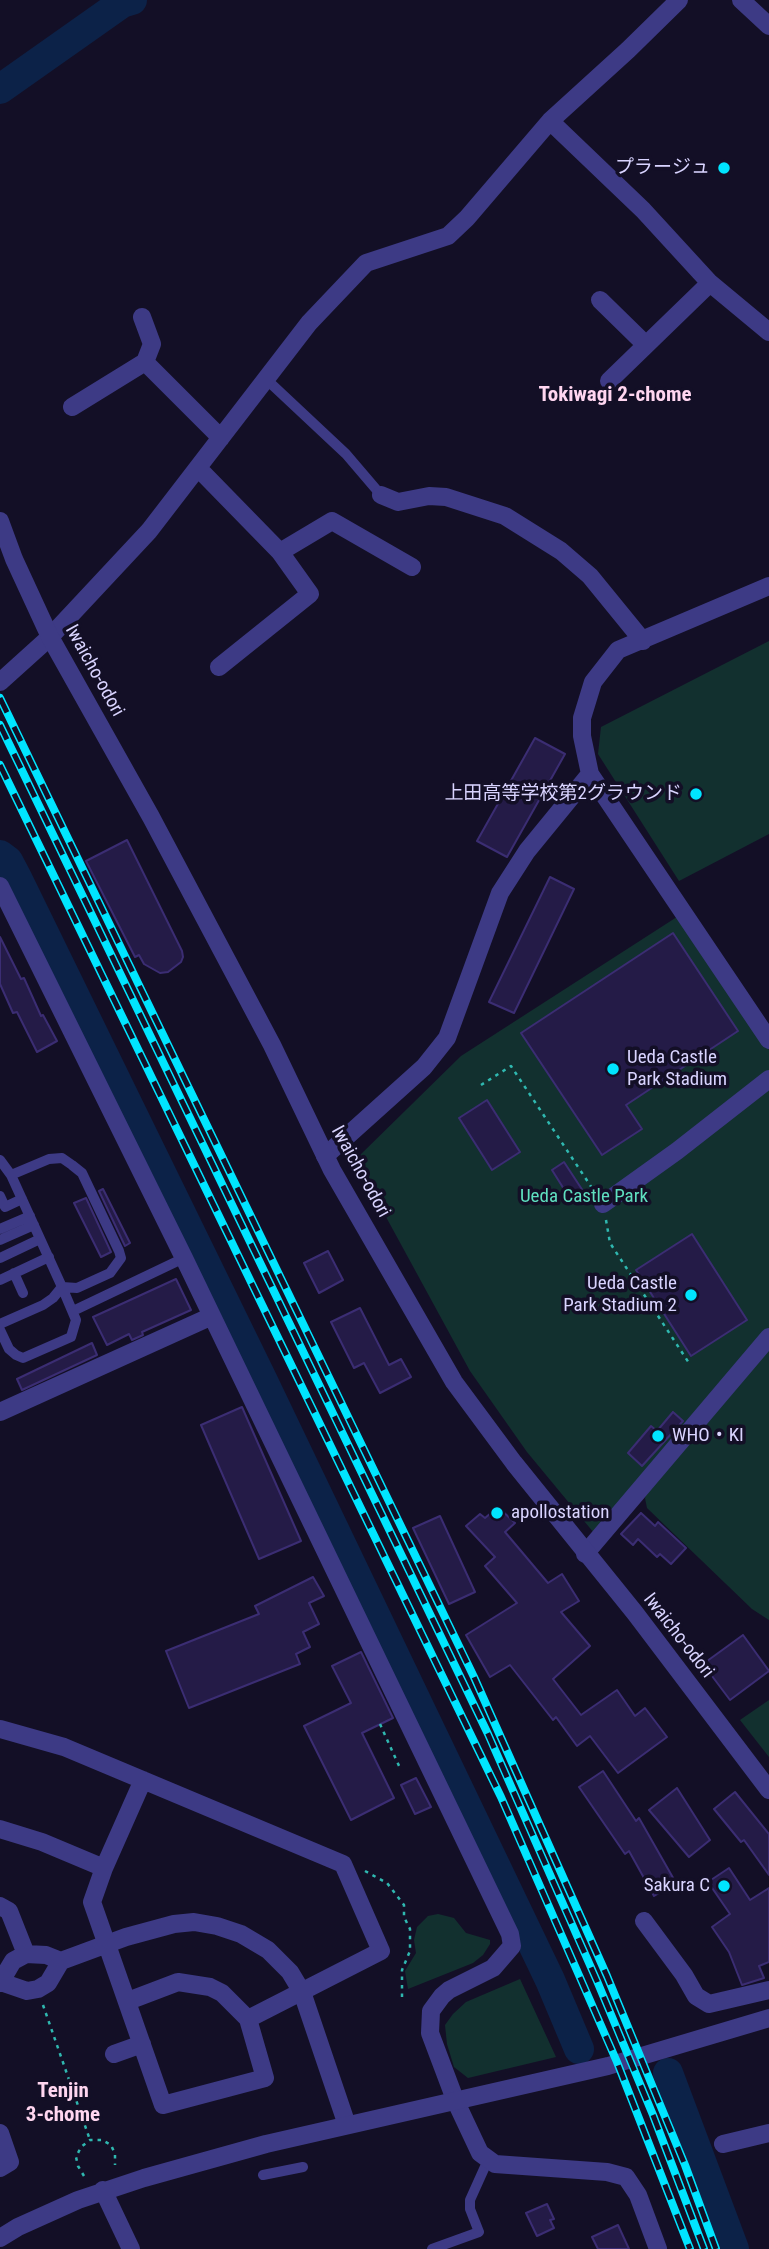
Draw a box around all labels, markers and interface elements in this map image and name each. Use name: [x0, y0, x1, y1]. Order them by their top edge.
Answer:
place label: プラージュ: [615, 157, 710, 179]
marker: プラージュ: [716, 160, 732, 176]
district label: Tokiwagi 2-chome: [538, 383, 692, 409]
street label: Iwaicho-odori: [59, 621, 129, 721]
place label: 上田高等学校第2グラウンド: [445, 783, 682, 805]
marker: 上田高等学校第2グラウンド: [688, 786, 704, 802]
place label: Ueda Castle Park Stadium: [627, 1047, 727, 1091]
marker: Ueda Castle Park Stadium: [605, 1061, 621, 1077]
street label: Iwaicho-odori: [325, 1122, 395, 1222]
park label: Ueda Castle Park: [520, 1186, 648, 1208]
place label: Ueda Castle Park Stadium 2: [563, 1273, 677, 1317]
marker: Ueda Castle Park Stadium 2: [683, 1287, 699, 1303]
place label: WHO・KI: [672, 1425, 744, 1447]
marker: WHO・KI: [650, 1428, 666, 1444]
place label: apollostation: [511, 1502, 609, 1524]
marker: apollostation: [489, 1505, 505, 1521]
street label: Iwaicho-odori: [638, 1589, 718, 1683]
place label: Sakura C: [644, 1875, 710, 1897]
marker: Sakura C: [716, 1878, 732, 1894]
district label: Tenjin 3-chome: [26, 2079, 100, 2129]

